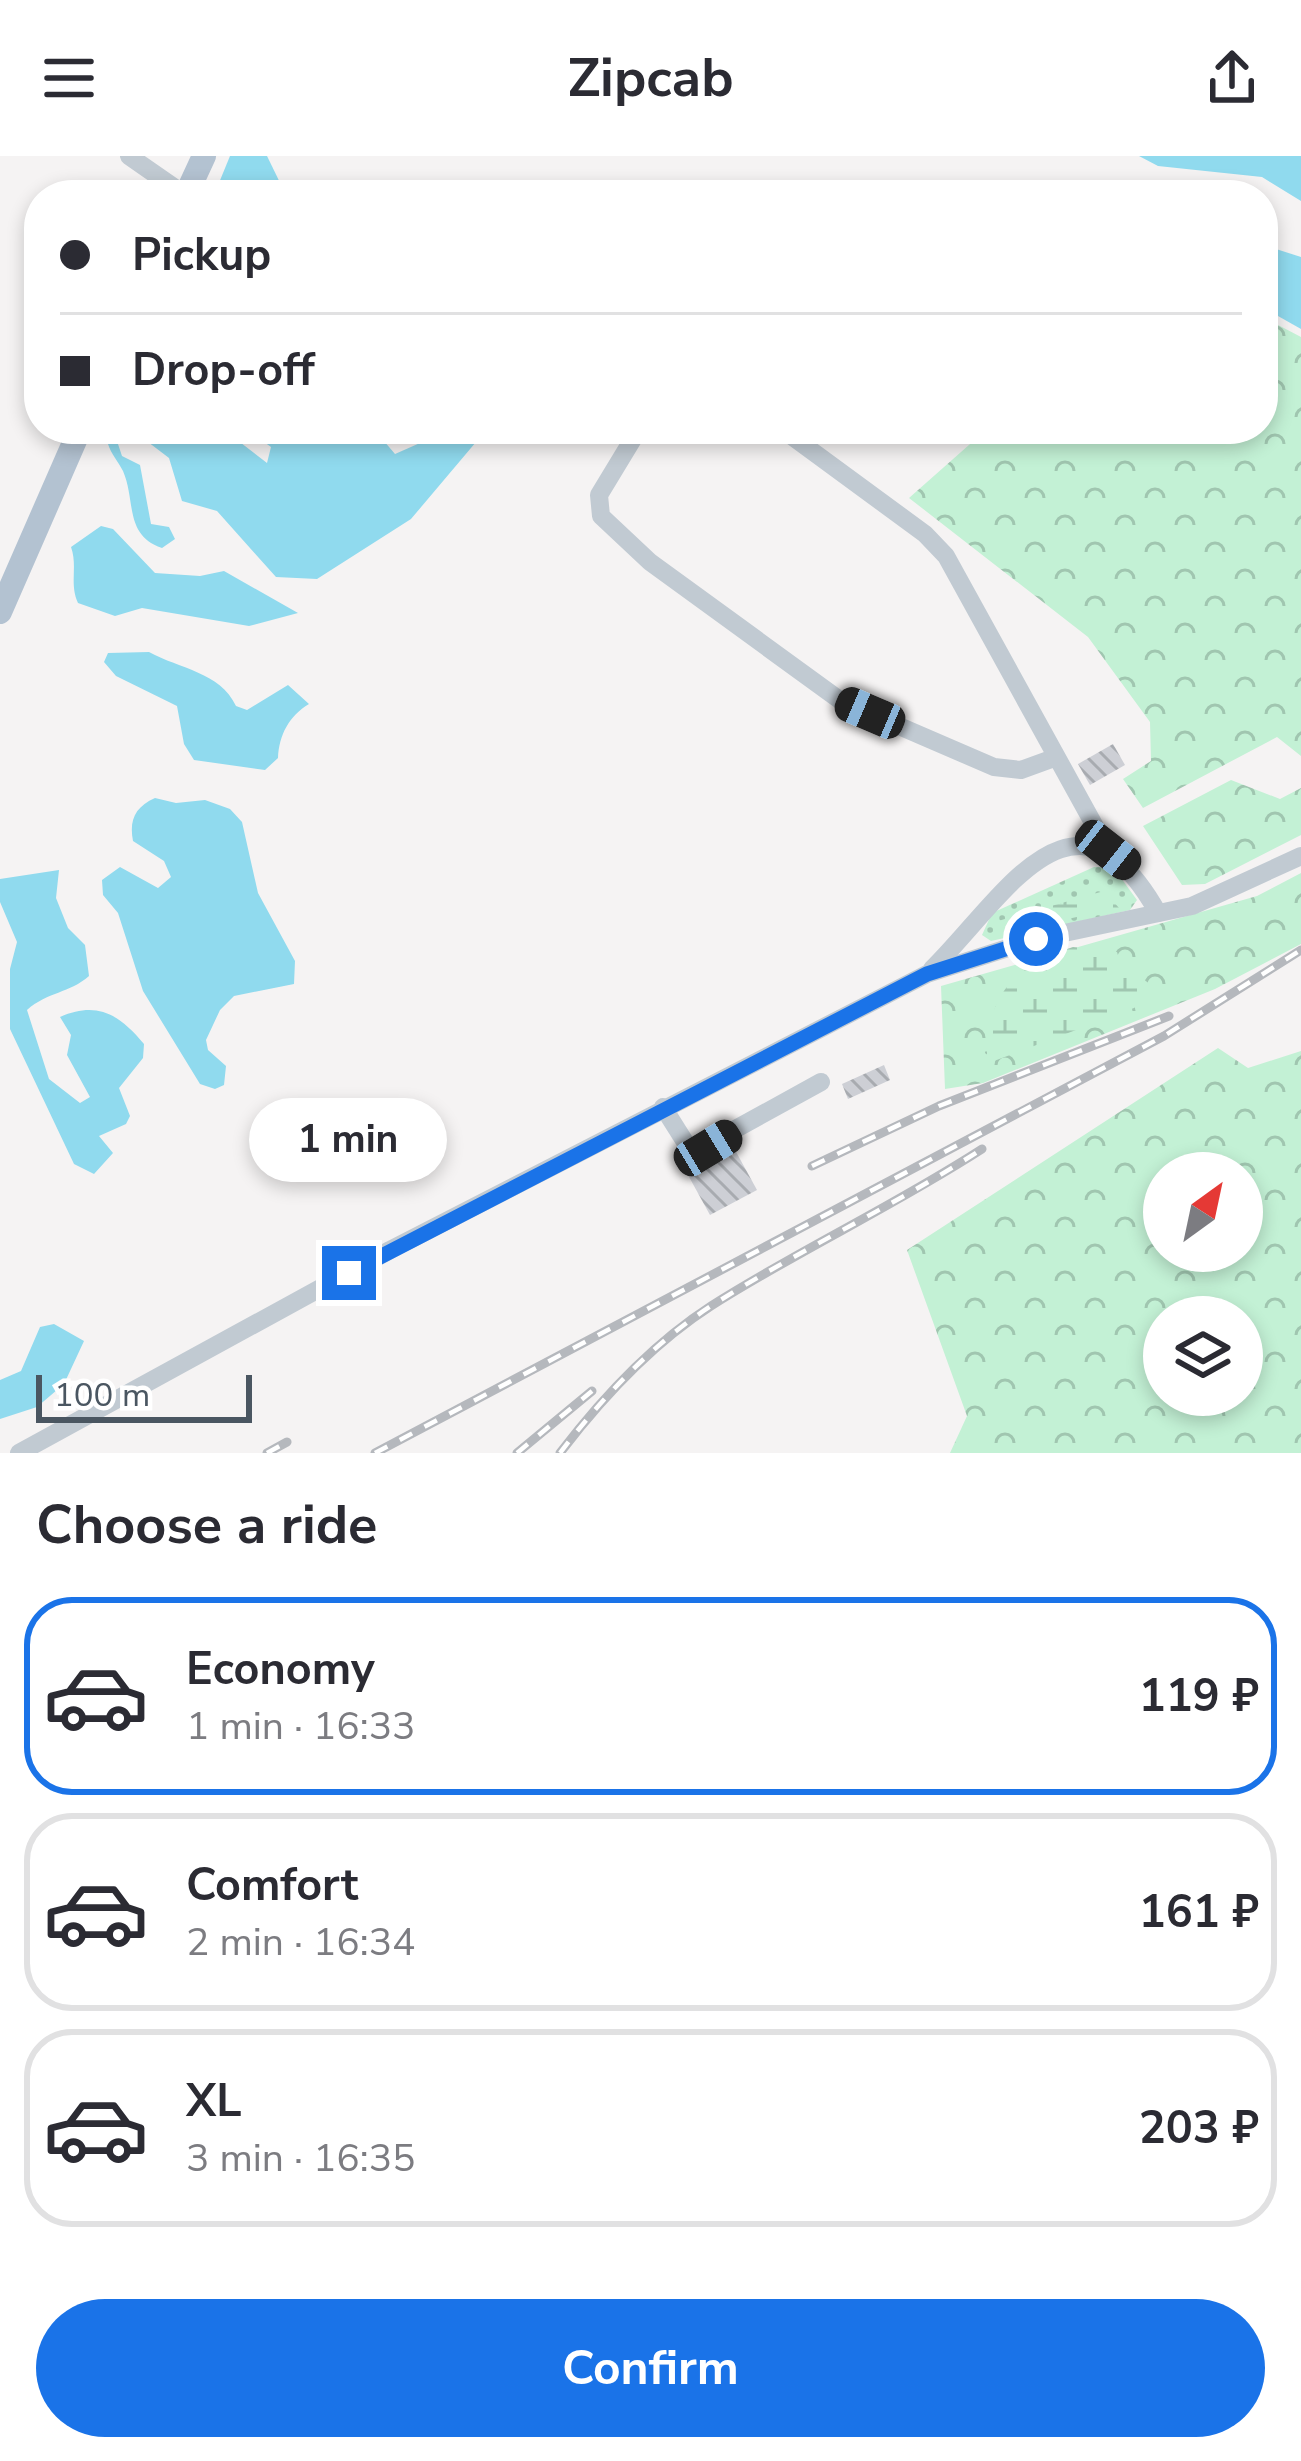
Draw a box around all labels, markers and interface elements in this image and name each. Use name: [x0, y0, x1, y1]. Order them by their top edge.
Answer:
text: Zipcab: [567, 41, 734, 115]
icon: menu: [36, 45, 102, 111]
icon: share: [1199, 45, 1265, 111]
text: Pickup: [132, 225, 271, 286]
text: Drop-off: [132, 340, 315, 401]
car: [830, 682, 910, 744]
car: [1069, 814, 1147, 886]
route start: [1009, 912, 1063, 966]
callout: 1 min: [250, 1099, 448, 1183]
text: 1 min: [298, 1113, 398, 1166]
car: [668, 1114, 748, 1182]
north arrow: [1143, 1152, 1263, 1272]
map controls: [1143, 1152, 1263, 1416]
route end: [322, 1246, 376, 1300]
button: layers: [1143, 1296, 1263, 1416]
scale bar: [36, 1369, 252, 1422]
text: 100 m: [54, 1373, 150, 1418]
text: Choose a ride: [36, 1488, 377, 1562]
text: Economy: [186, 1639, 375, 1700]
icon: car: [42, 1642, 150, 1750]
text: 119 ₽: [1139, 1666, 1259, 1727]
text: 1 min · 16:33: [186, 1700, 415, 1753]
text: Comfort: [186, 1855, 358, 1916]
icon: car: [42, 1858, 150, 1966]
text: 161 ₽: [1139, 1882, 1259, 1943]
text: 2 min · 16:34: [186, 1916, 415, 1969]
text: XL: [186, 2071, 242, 2132]
icon: car: [42, 2074, 150, 2182]
text: 203 ₽: [1139, 2098, 1259, 2159]
text: 3 min · 16:35: [186, 2132, 415, 2185]
button: Confirm: [36, 2299, 1265, 2437]

